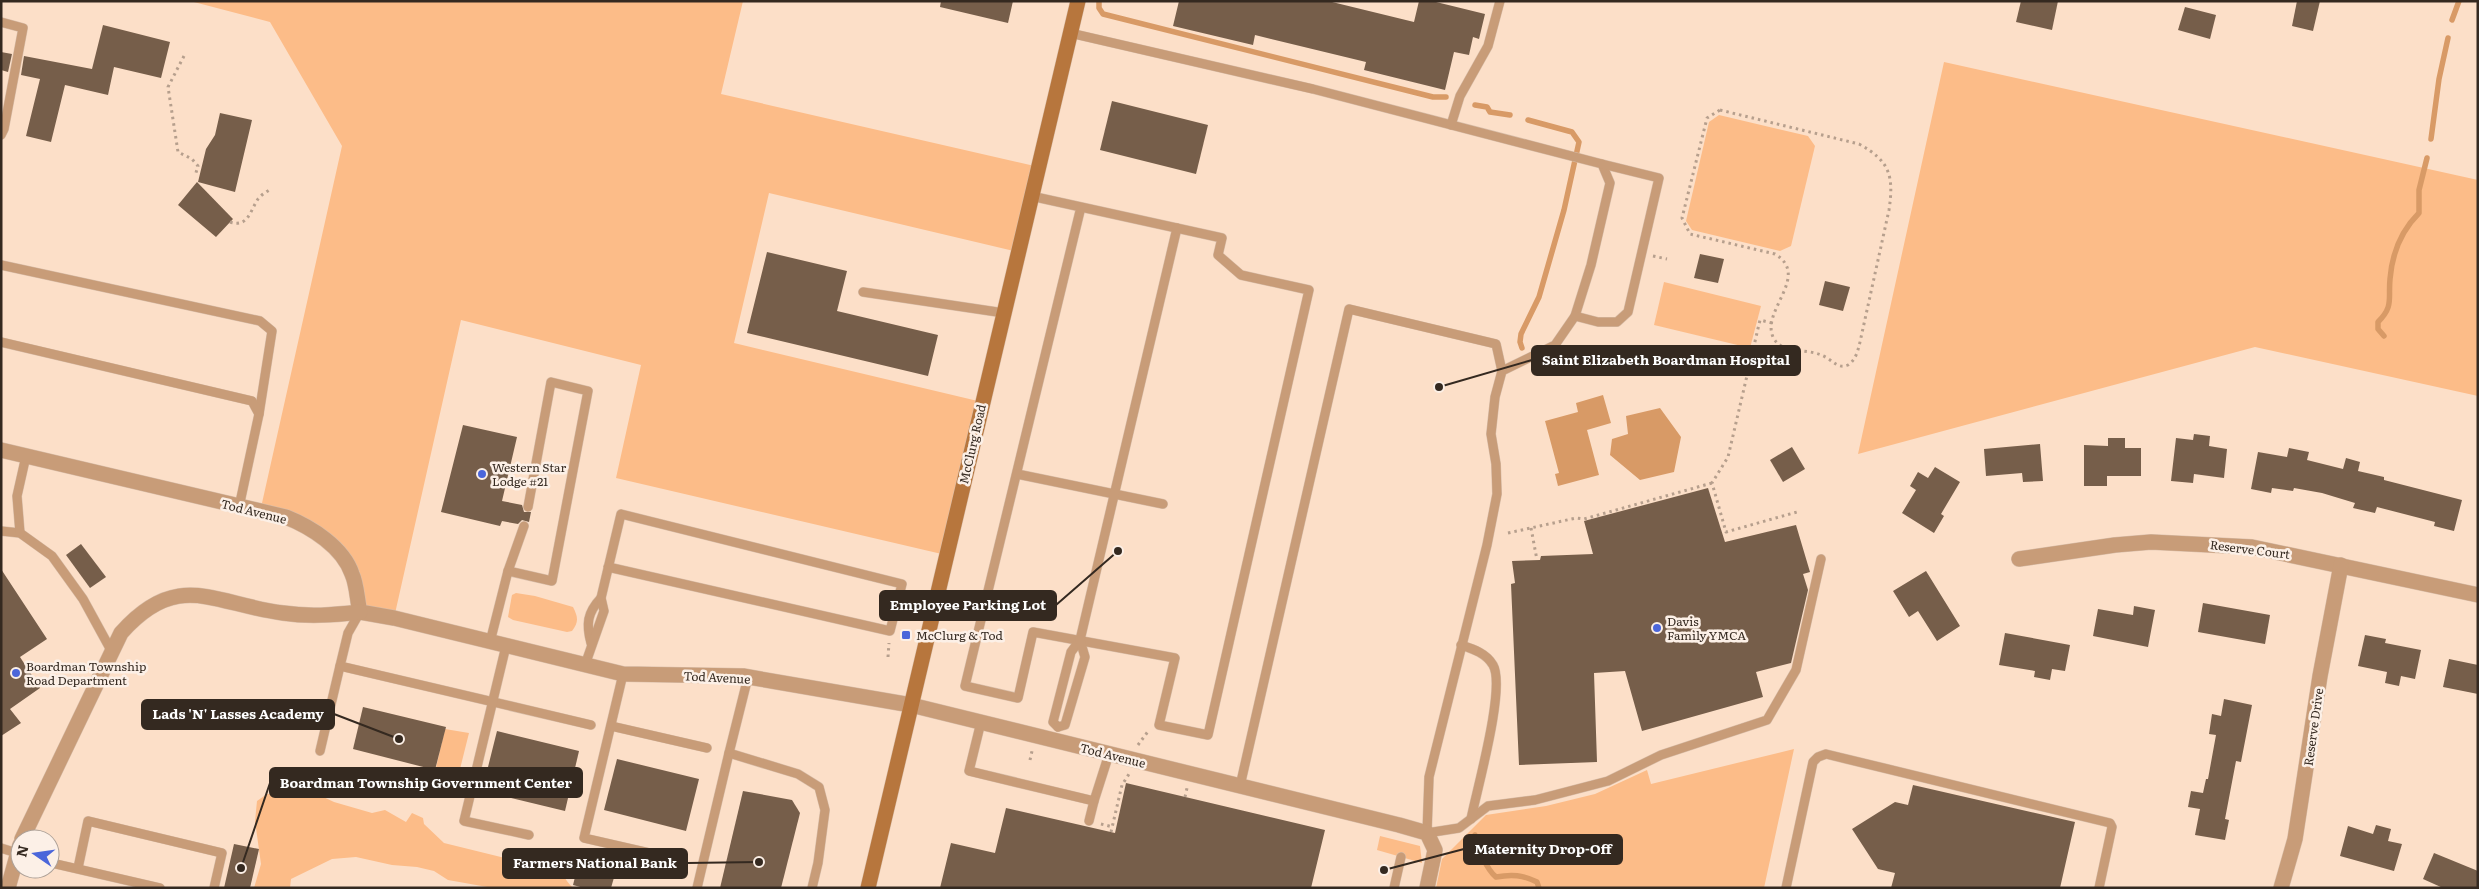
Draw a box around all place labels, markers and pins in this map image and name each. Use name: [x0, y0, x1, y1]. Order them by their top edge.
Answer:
callout: Saint Elizabeth Boardman Hospital: [1532, 346, 1800, 375]
place label: Western Star Lodge #21: [492, 458, 566, 490]
marker: Western Star Lodge #21: [476, 468, 488, 480]
callout: Employee Parking Lot: [880, 591, 1056, 620]
place label: Davis Family YMCA: [1667, 612, 1746, 644]
marker: Davis Family YMCA: [1651, 622, 1663, 634]
place label: McClurg & Tod: [916, 626, 1003, 644]
marker: McClurg & Tod: [900, 629, 912, 641]
place label: Boardman Township Road Department: [26, 657, 146, 689]
marker: Boardman Township Road Department: [10, 667, 22, 679]
callout: Lads 'N' Lasses Academy: [142, 700, 334, 729]
callout: Boardman Township Government Center: [270, 768, 582, 797]
callout: Maternity Drop-Off: [1464, 835, 1622, 864]
callout: Farmers National Bank: [503, 849, 687, 878]

